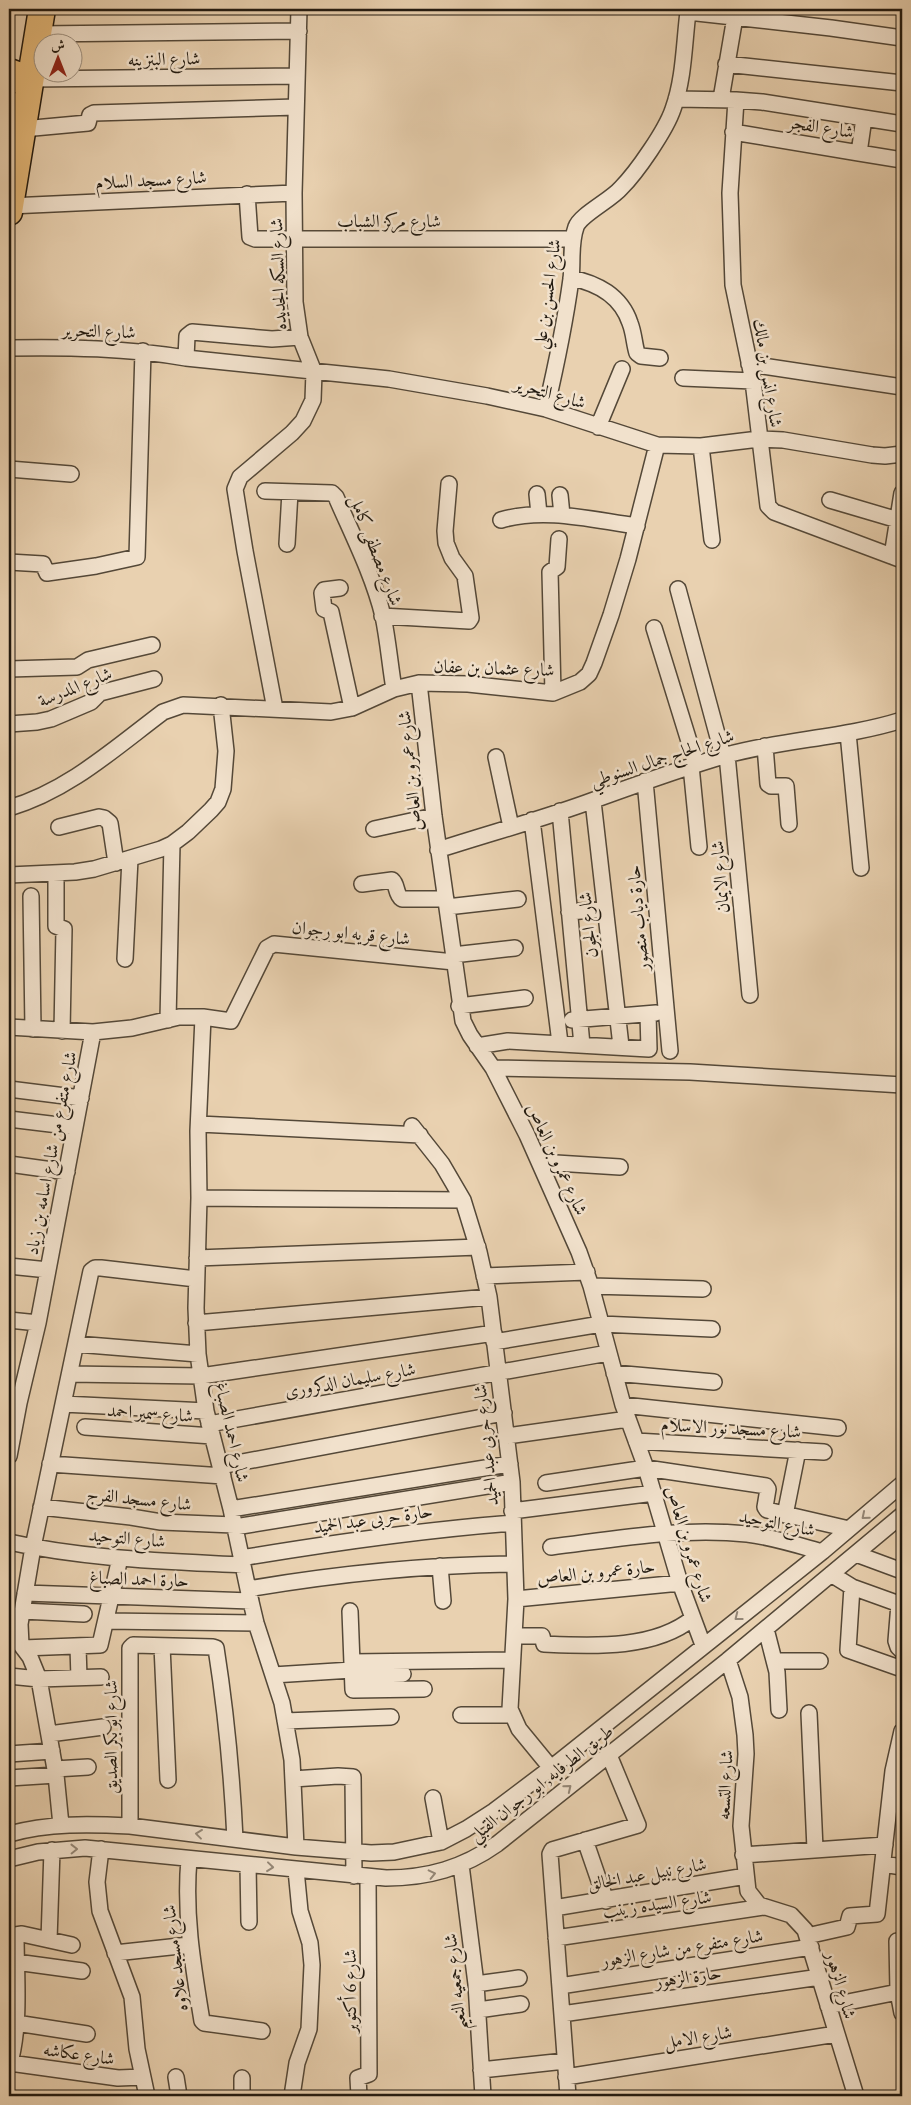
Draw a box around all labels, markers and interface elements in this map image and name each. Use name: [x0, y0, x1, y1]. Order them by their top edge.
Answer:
north arrow: [32, 32, 82, 82]
text: ش: [51, 36, 65, 54]
street label: شارع البنزينه: [127, 46, 201, 75]
street label: شارع الفجر: [784, 110, 855, 147]
street label: شارع مسجد السلام: [95, 165, 208, 199]
street label: شارع مركز الشباب: [337, 209, 441, 236]
street label: شارع السكه الجديده: [264, 217, 295, 330]
street label: شارع الحسن بن علي: [527, 237, 572, 351]
street label: شارع انس بن مالك: [745, 317, 788, 430]
street label: شارع التحرير: [60, 318, 136, 347]
street label: شارع التحرير: [509, 371, 589, 418]
street label: شارع مصطفى كامل: [341, 491, 408, 610]
street label: شارع عثمان بن عفان: [433, 654, 555, 685]
street label: شارع المدرسة: [34, 661, 117, 715]
street label: شارع عمرو بن العاص: [392, 709, 431, 833]
street label: شارع الحاج جمال السنوطي: [587, 723, 739, 797]
street label: شارع الايمان: [705, 840, 738, 914]
street label: حارة دياب منصور: [621, 864, 654, 974]
street label: شارع الجون: [573, 890, 606, 959]
street label: شارع قريه ابو رجوان: [290, 915, 411, 954]
street label: شارع متفرع من شارع اسامه بن زياد: [19, 1049, 85, 1257]
street label: شارع عمرو بن العاص: [518, 1099, 593, 1220]
street label: شارع سليمان الدكرورى: [283, 1357, 418, 1406]
street label: شارع احمد الصباغ: [206, 1379, 255, 1485]
street label: شارع حربى عبد الحميد: [468, 1383, 507, 1507]
street label: شارع سمير احمد: [106, 1398, 194, 1431]
street label: شارع مسجد نور الاسلام: [660, 1412, 802, 1448]
street label: شارع مسجد الفرج: [85, 1482, 193, 1520]
street label: شارع عمرو بن العاص: [657, 1483, 718, 1606]
street label: حارة حربى عبد الحميد: [312, 1499, 434, 1540]
street label: شارع التوحيد: [736, 1504, 817, 1545]
one-way arrow: [862, 1510, 871, 1518]
street label: شارع التوحيد: [87, 1523, 166, 1556]
street label: حارة عمرو بن العاص: [536, 1554, 656, 1590]
street label: حارة احمد الصباغ: [89, 1565, 189, 1596]
one-way arrow: [735, 1612, 744, 1620]
street label: شارع ابو بكر الصديق: [99, 1680, 126, 1794]
street label: طريق الطرفايه, ابو رجوان القبلي: [464, 1719, 621, 1851]
street label: شارع التسعه: [711, 1749, 742, 1821]
one-way arrow: [562, 1784, 571, 1793]
one-way arrow: [194, 1829, 202, 1840]
one-way arrow: [70, 1843, 78, 1854]
street label: شارع نبيل عبد الخالق: [586, 1852, 709, 1899]
one-way arrow: [267, 1861, 275, 1872]
one-way arrow: [428, 1869, 436, 1880]
street label: شارع السيده زينب: [601, 1884, 713, 1926]
street label: شارع مسجد علاوه: [157, 1903, 196, 2013]
street label: شارع متفرع من شارع الزهور: [597, 1923, 765, 1976]
street label: شارع جمعيه النعيم: [438, 1932, 478, 2032]
street label: شارع الزهور: [816, 1946, 862, 2023]
street label: شارع 6 أكتوبر: [337, 1949, 365, 2035]
street label: حارة الزهور: [651, 1960, 723, 1993]
street label: شارع الامل: [662, 2020, 734, 2057]
street label: شارع عكاشه: [41, 2037, 116, 2074]

